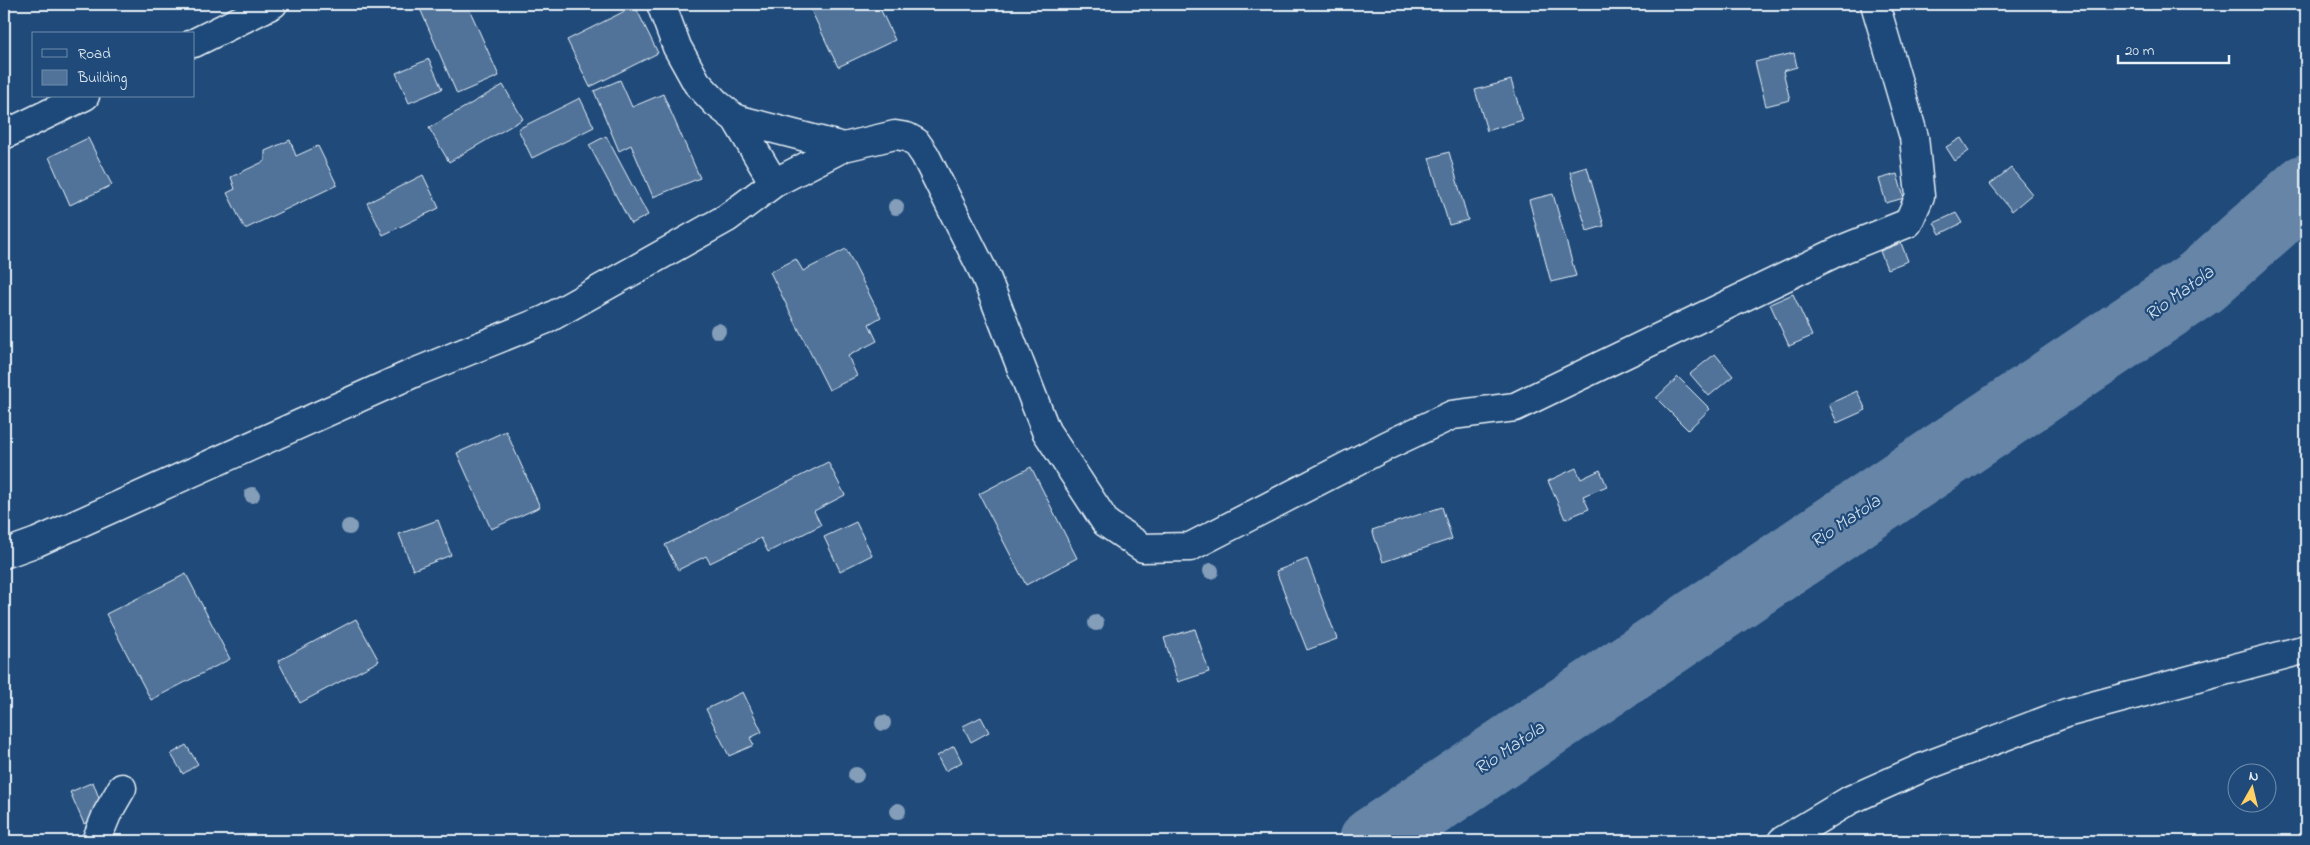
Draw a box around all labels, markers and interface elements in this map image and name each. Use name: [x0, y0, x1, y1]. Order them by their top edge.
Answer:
legend: [32, 32, 195, 98]
scale bar: [2118, 32, 2229, 64]
text: 20 m: [2125, 40, 2155, 62]
text: Road: [78, 43, 111, 65]
text: Building: [77, 67, 127, 90]
water label: Rio Matola: [2140, 259, 2221, 328]
water label: Rio Matola: [1805, 488, 1887, 555]
water label: Rio Matola: [1469, 715, 1551, 782]
north arrow: [2228, 762, 2278, 812]
text: N: [2247, 766, 2260, 788]

